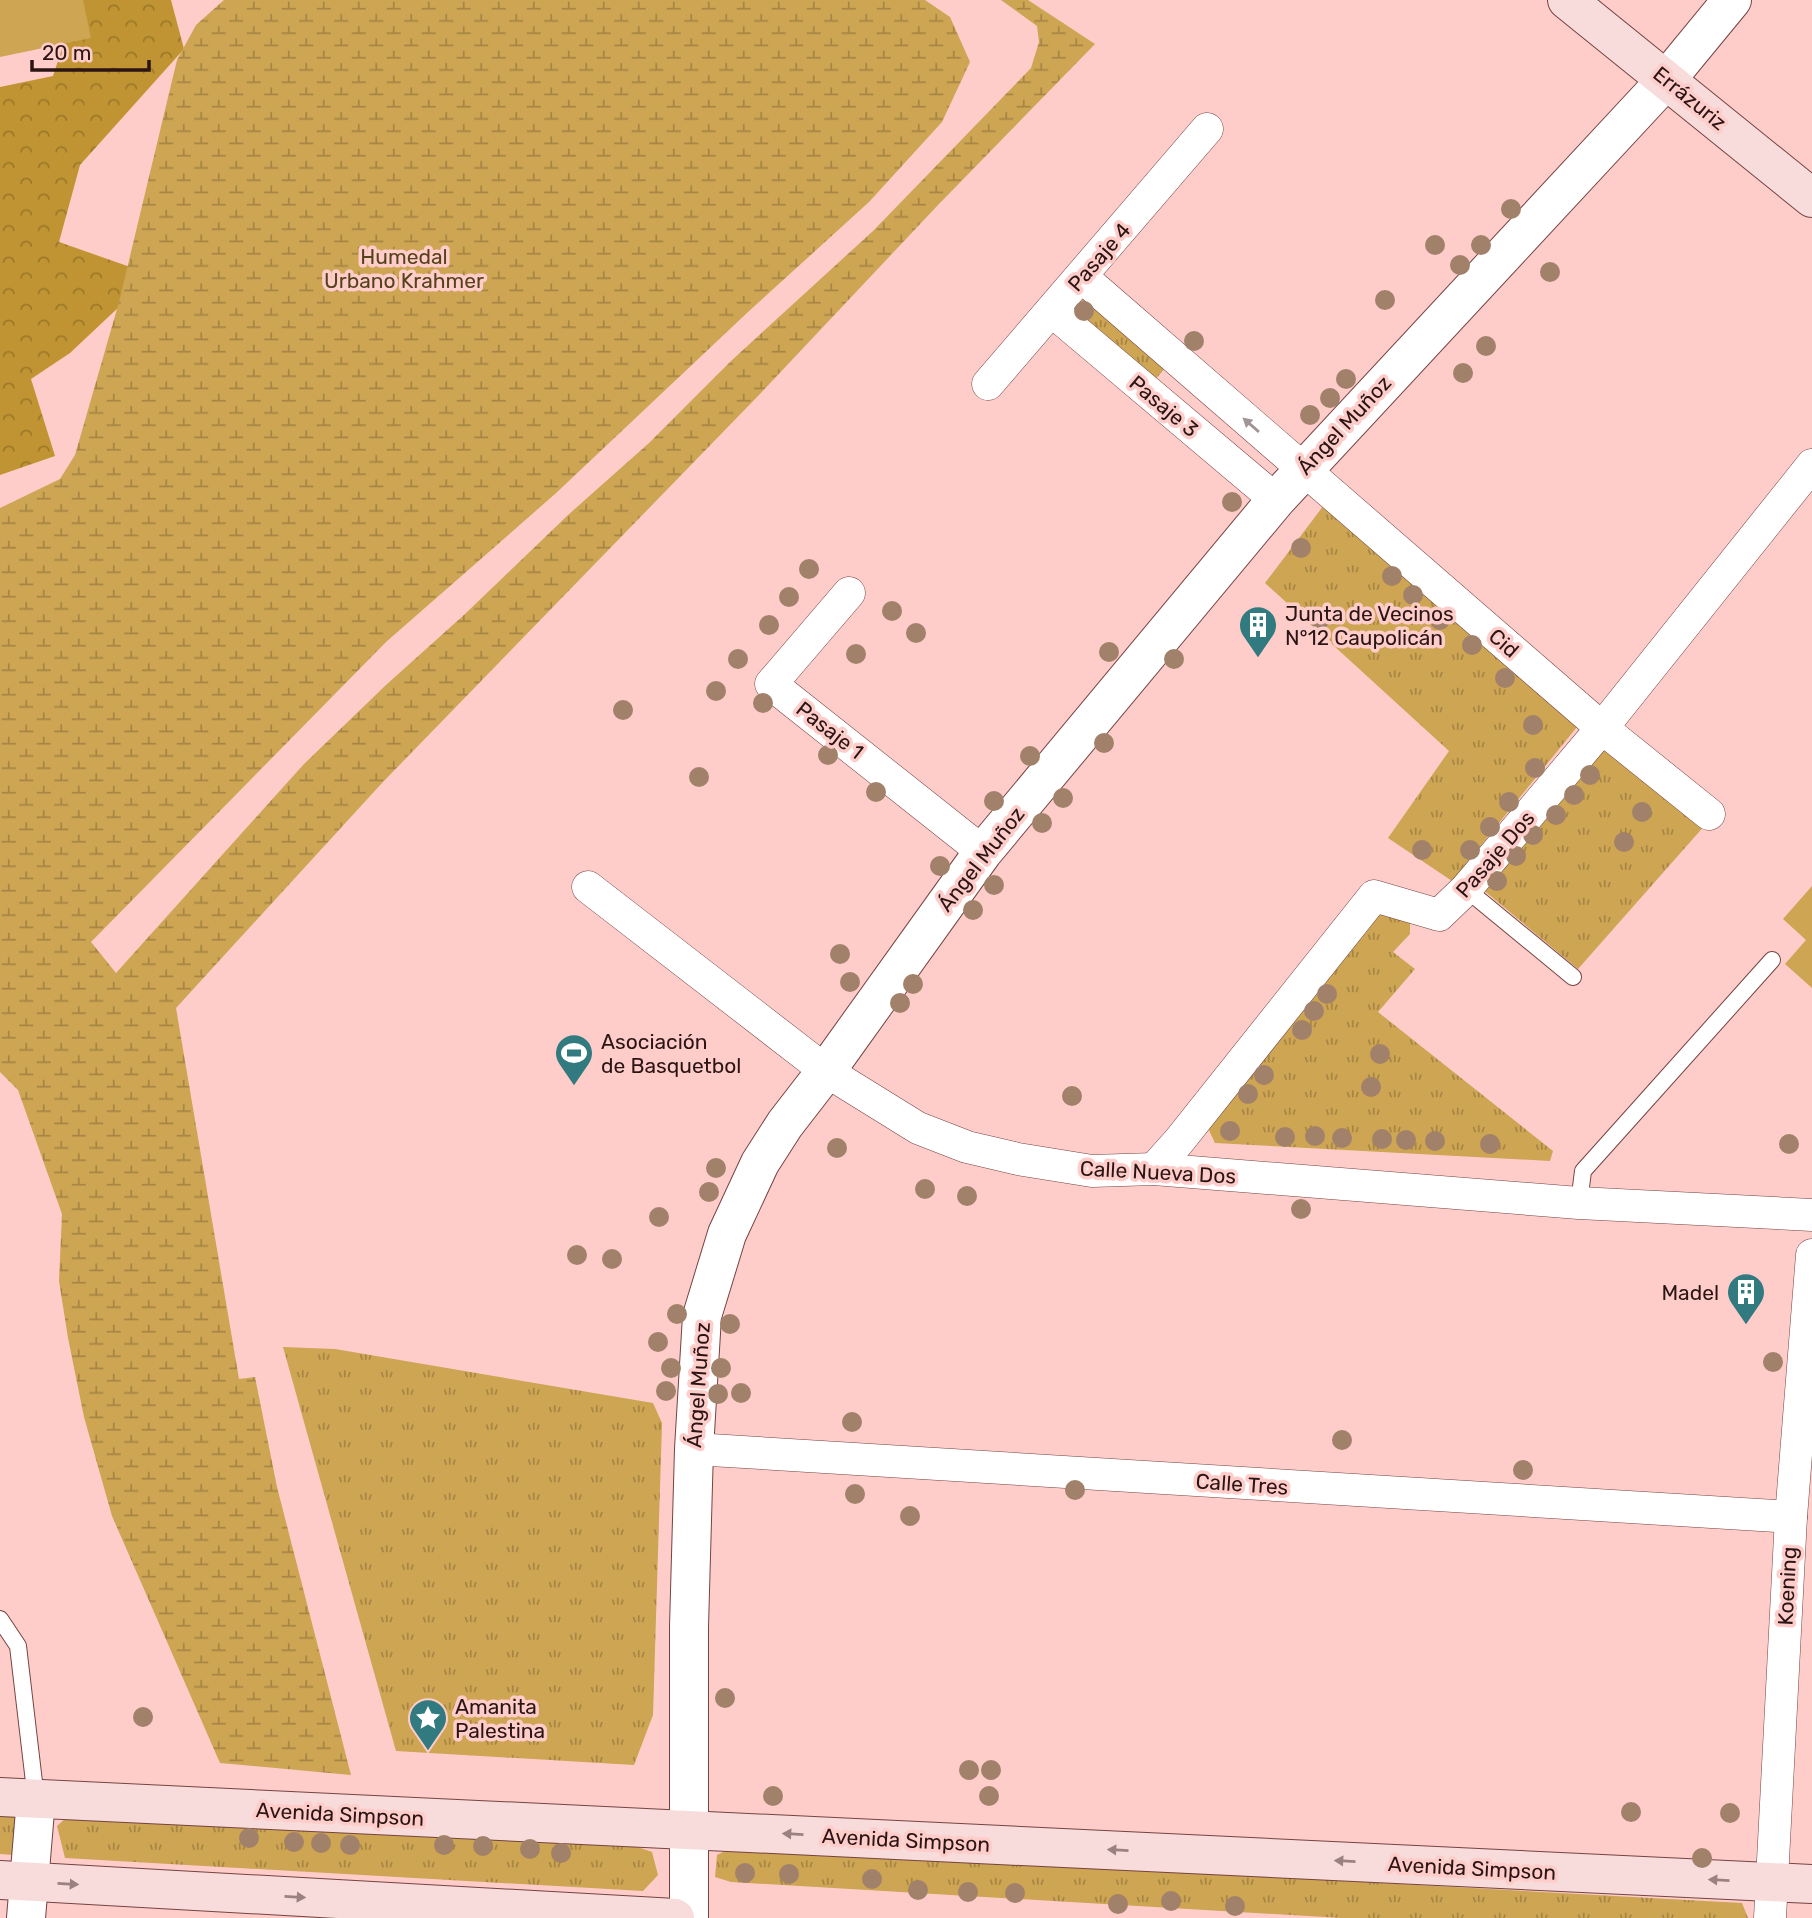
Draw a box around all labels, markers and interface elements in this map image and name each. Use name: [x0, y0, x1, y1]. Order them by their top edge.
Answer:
scale bar: [32, 28, 149, 72]
text: 20 m: [42, 40, 91, 65]
street label: Errázuriz: [1648, 61, 1732, 135]
street label: Pasaje 4: [1062, 218, 1136, 296]
park label: Humedal Urbano Krahmer: [324, 244, 484, 293]
street label: Pasaje 3: [1124, 370, 1204, 442]
street label: Ángel Muñoz: [1292, 370, 1396, 480]
one-way arrow: [1242, 418, 1259, 433]
place label: Junta de Vecinos N°12 Caupolicán: [1285, 601, 1454, 650]
building icon: Junta de Vecinos N°12 Caupolicán: [1237, 604, 1279, 659]
street label: Cid: [1484, 623, 1524, 663]
street label: Pasaje 1: [791, 696, 869, 764]
street label: Ángel Muñoz: [932, 802, 1030, 916]
street label: Pasaje Dos: [1451, 805, 1539, 903]
place label: Asociación de Basquetbol: [601, 1029, 741, 1078]
sports icon: Asociación de Basquetbol: [553, 1032, 595, 1087]
street label: Calle Nueva Dos: [1079, 1155, 1237, 1189]
building icon: Madel: [1725, 1271, 1767, 1326]
place label: Madel: [1661, 1280, 1719, 1305]
street label: Ángel Muñoz: [681, 1321, 715, 1449]
street label: Calle Tres: [1195, 1468, 1289, 1500]
street label: Koening: [1772, 1546, 1802, 1626]
place label: Amanita Palestina: [455, 1694, 545, 1743]
place icon: Amanita Palestina: [407, 1697, 449, 1752]
street label: Avenida Simpson: [255, 1797, 425, 1831]
street label: Avenida Simpson: [821, 1823, 991, 1857]
one-way arrow: [782, 1828, 804, 1839]
one-way arrow: [1107, 1845, 1129, 1856]
street label: Avenida Simpson: [1387, 1851, 1557, 1885]
one-way arrow: [1334, 1856, 1356, 1867]
one-way arrow: [1708, 1874, 1730, 1885]
one-way arrow: [57, 1879, 79, 1890]
one-way arrow: [285, 1891, 307, 1902]

